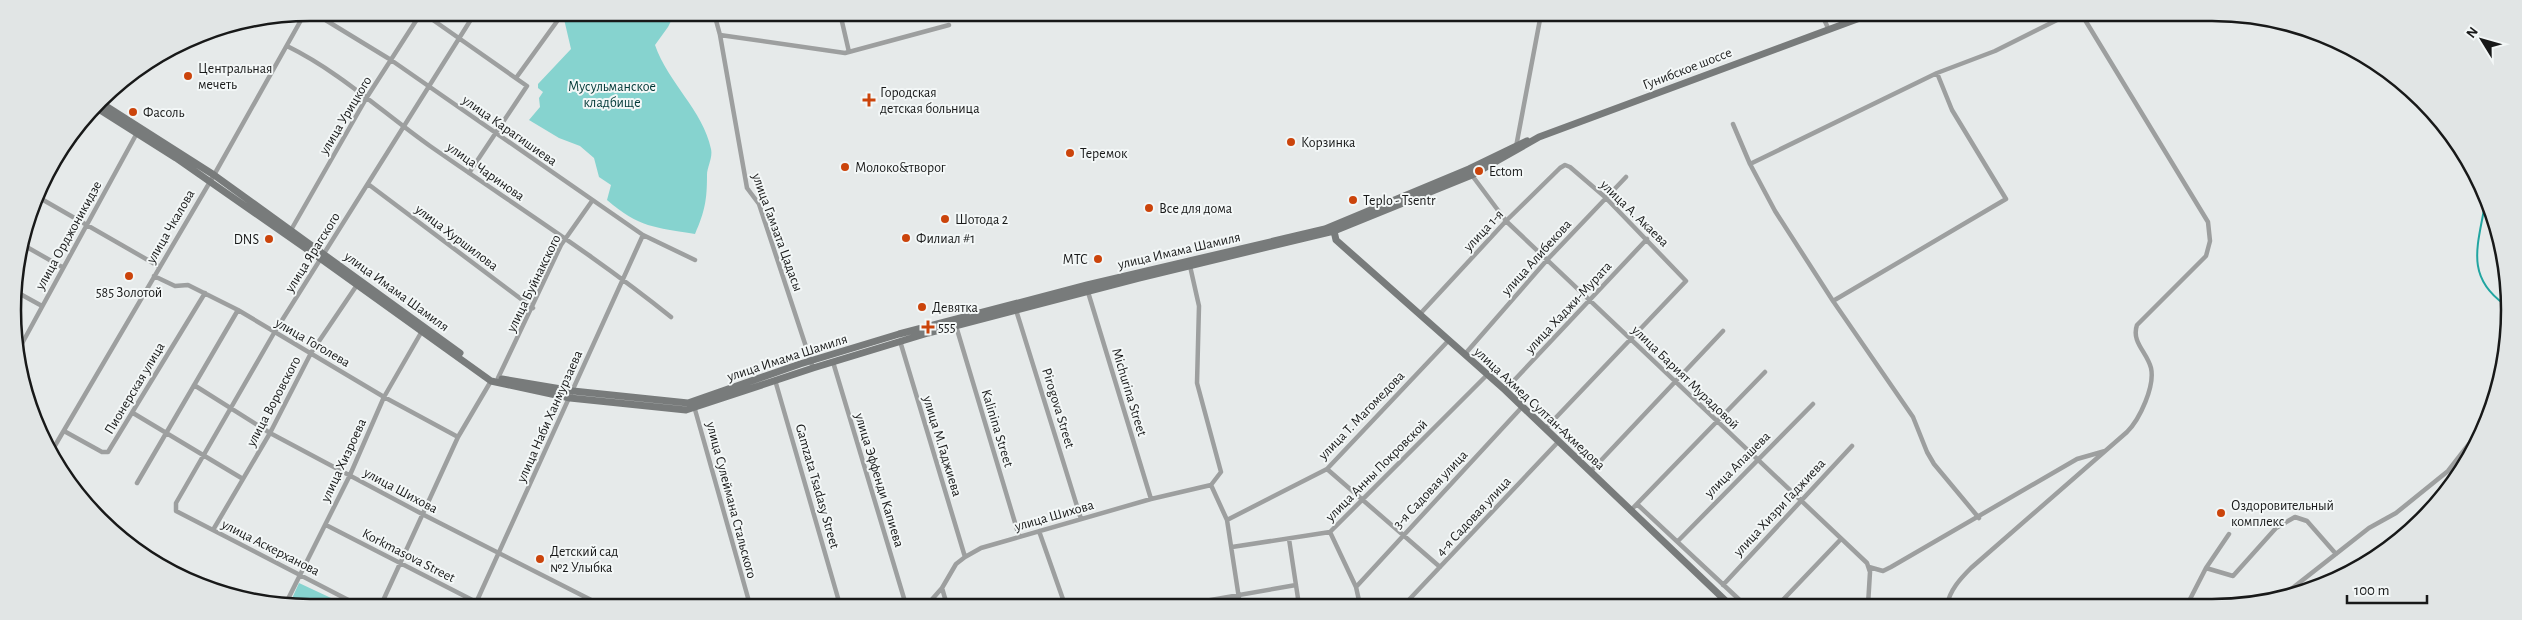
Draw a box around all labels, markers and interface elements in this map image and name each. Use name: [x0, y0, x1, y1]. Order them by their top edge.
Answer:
north arrow: [2457, 15, 2507, 65]
text: N: [2464, 25, 2481, 41]
street label: Гунибское шоссе: [1641, 46, 1734, 92]
place label: Центральная мечеть: [198, 62, 273, 92]
marker: Центральная мечеть: [182, 70, 194, 82]
street label: улица Урицкого: [317, 74, 375, 158]
park label: Мусульманское кладбище: [568, 80, 656, 110]
place label: Городская детская больница: [880, 86, 980, 116]
street label: улица Карагишиева: [459, 92, 560, 169]
marker: Городская детская больница: [862, 93, 876, 107]
marker: Фасоль: [127, 106, 139, 118]
place label: Фасоль: [143, 106, 185, 120]
marker: Корзинка: [1285, 136, 1297, 148]
place label: Корзинка: [1301, 136, 1356, 150]
street label: улица Чаринова: [443, 139, 527, 204]
marker: Теремок: [1064, 147, 1076, 159]
place label: Теремок: [1080, 147, 1128, 161]
marker: Молоко&творог: [839, 161, 851, 173]
place label: Молоко&творог: [855, 161, 946, 175]
marker: Ectom: [1473, 165, 1485, 177]
place label: Ectom: [1489, 165, 1523, 179]
street label: улица Гамзата Цадасы: [749, 170, 805, 293]
street label: улица А. Акаева: [1597, 177, 1672, 250]
street label: улица Орджоникидзе: [33, 179, 105, 293]
street label: улица Чкалова: [144, 187, 198, 267]
marker: Teplo - Tsentr: [1347, 194, 1359, 206]
place label: Teplo - Tsentr: [1363, 194, 1436, 208]
street label: улица Хуршилова: [412, 202, 501, 274]
marker: Все для дома: [1143, 202, 1155, 214]
place label: Все для дома: [1159, 202, 1233, 216]
street label: улица 1-я: [1460, 207, 1506, 255]
street label: улица Ярагского: [282, 210, 343, 296]
marker: Шотода 2: [939, 213, 951, 225]
place label: Шотода 2: [955, 213, 1008, 227]
street label: улица Алибекова: [1499, 217, 1575, 299]
street label: улица Имама Шамиля: [1116, 230, 1242, 272]
street label: улица Буйнакского: [504, 232, 564, 335]
marker: Филиал #1: [900, 232, 912, 244]
place label: Филиал #1: [916, 232, 975, 246]
place label: DNS: [234, 233, 259, 247]
marker: DNS: [263, 233, 275, 245]
street label: улица Имама Шамиля: [341, 249, 451, 334]
place label: МТС: [1063, 253, 1088, 267]
marker: МТС: [1092, 253, 1104, 265]
street label: улица Хаджи-Мурата: [1522, 259, 1615, 357]
marker: 585 Золотой: [123, 270, 135, 282]
place label: 585 Золотой: [96, 286, 162, 300]
marker: Девятка: [916, 301, 928, 313]
place label: Девятка: [932, 301, 978, 315]
street label: улица Гоголева: [272, 315, 353, 370]
marker: 555: [922, 321, 934, 333]
place label: 555: [938, 321, 956, 335]
street label: улица Барият Мурадовой: [1628, 322, 1742, 432]
street label: улица Имама Шамиля: [725, 332, 849, 384]
street label: Пионерская улица: [102, 340, 168, 437]
street label: улица Ахмед Султан-Ахмедова: [1471, 344, 1608, 473]
street label: Michurina Street: [1109, 347, 1149, 438]
street label: улица Наби Ханмурзаева: [514, 348, 586, 485]
street label: улица Воровского: [244, 354, 304, 450]
street label: Pirogova Street: [1039, 367, 1077, 451]
street label: улица Т. Магомедова: [1315, 368, 1408, 463]
street label: Kalinina Street: [979, 388, 1016, 469]
street label: улица М.Гаджиева: [920, 393, 964, 499]
street label: улица Эффенди Капиева: [852, 411, 906, 550]
street label: улица Хизроева: [318, 416, 370, 505]
street label: улица Анны Покровской: [1322, 417, 1430, 525]
street label: улица Сулеймана Стальского: [703, 420, 759, 580]
street label: Gamzata Tsadasy Street: [793, 422, 842, 551]
street label: улица Апашева: [1701, 429, 1774, 501]
street label: 3-я Садовая улица: [1391, 447, 1471, 532]
street label: улица Хизри Гаджиева: [1730, 456, 1829, 560]
street label: улица Шихова: [360, 465, 440, 516]
street label: 4-я Садовая улица: [1434, 474, 1514, 559]
street label: улица Шихова: [1012, 498, 1096, 534]
place label: Оздоровительный комплекс: [2231, 499, 2334, 529]
marker: Оздоровительный комплекс: [2215, 507, 2227, 519]
street label: улица Аскерханова: [218, 517, 322, 579]
street label: Korkmasova Street: [360, 527, 458, 586]
place label: Детский сад №2 Улыбка: [550, 545, 618, 575]
marker: Детский сад №2 Улыбка: [534, 553, 546, 565]
scale bar: [2347, 572, 2427, 604]
text: 100 m: [2354, 583, 2389, 598]

